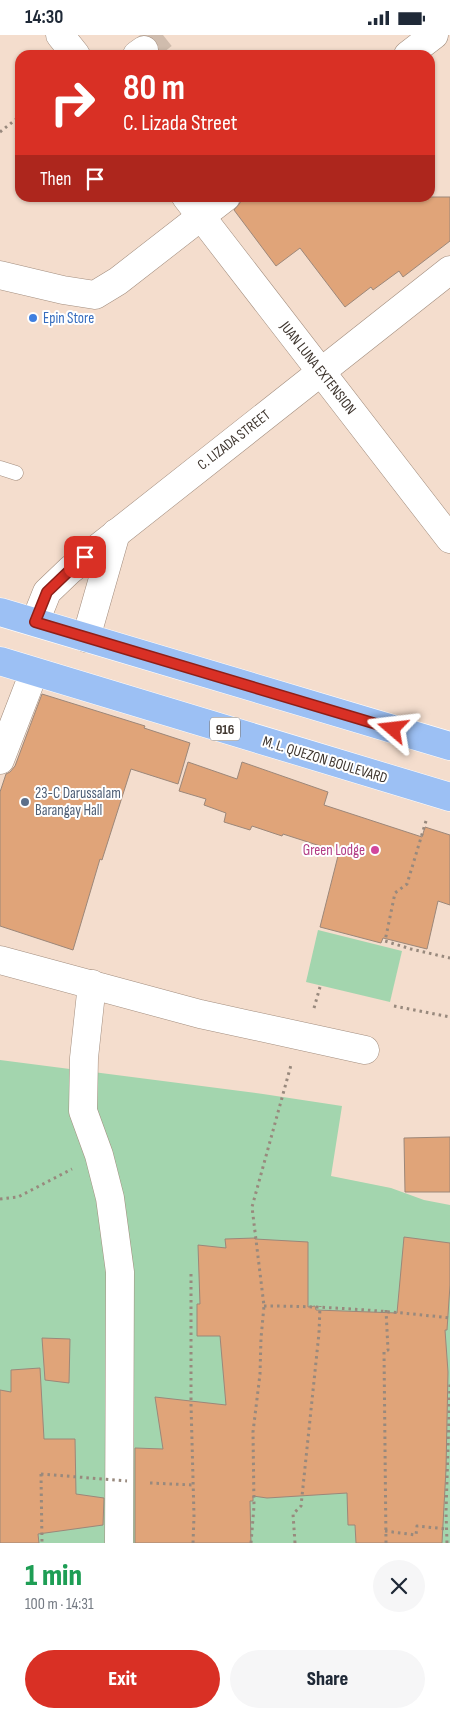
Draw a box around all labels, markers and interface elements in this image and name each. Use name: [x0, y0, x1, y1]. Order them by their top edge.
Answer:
text: 14:30: [25, 6, 63, 29]
text: 80 m: [123, 67, 185, 110]
icon: right: [40, 70, 105, 135]
text: C. Lizada Street: [123, 110, 237, 137]
icon: arrive: [81, 165, 109, 193]
text: Then: [40, 168, 71, 191]
place label: Epin Store: [43, 309, 94, 328]
marker: Epin Store: [27, 312, 39, 324]
street label: JUAN LUNA EXTENSION: [275, 317, 360, 418]
street label: C. LIZADA STREET: [194, 406, 274, 474]
pin: [64, 536, 106, 578]
icon: arrive: [71, 543, 99, 571]
position arrow: [366, 702, 418, 754]
road number: 916: [210, 717, 240, 741]
street label: M. L. QUEZON BOULEVARD: [260, 732, 390, 788]
place label: 23-C Darussalam Barangay Hall: [35, 784, 121, 820]
marker: 23-C Darussalam Barangay Hall: [19, 796, 31, 808]
place label: Green Lodge: [303, 841, 365, 860]
marker: Green Lodge: [369, 844, 381, 856]
text: 1 min: [25, 1558, 82, 1594]
button: close: [373, 1560, 425, 1612]
text: 100 m · 14:31: [25, 1595, 94, 1614]
button: Exit: [25, 1650, 220, 1708]
button: Share: [230, 1650, 425, 1708]

